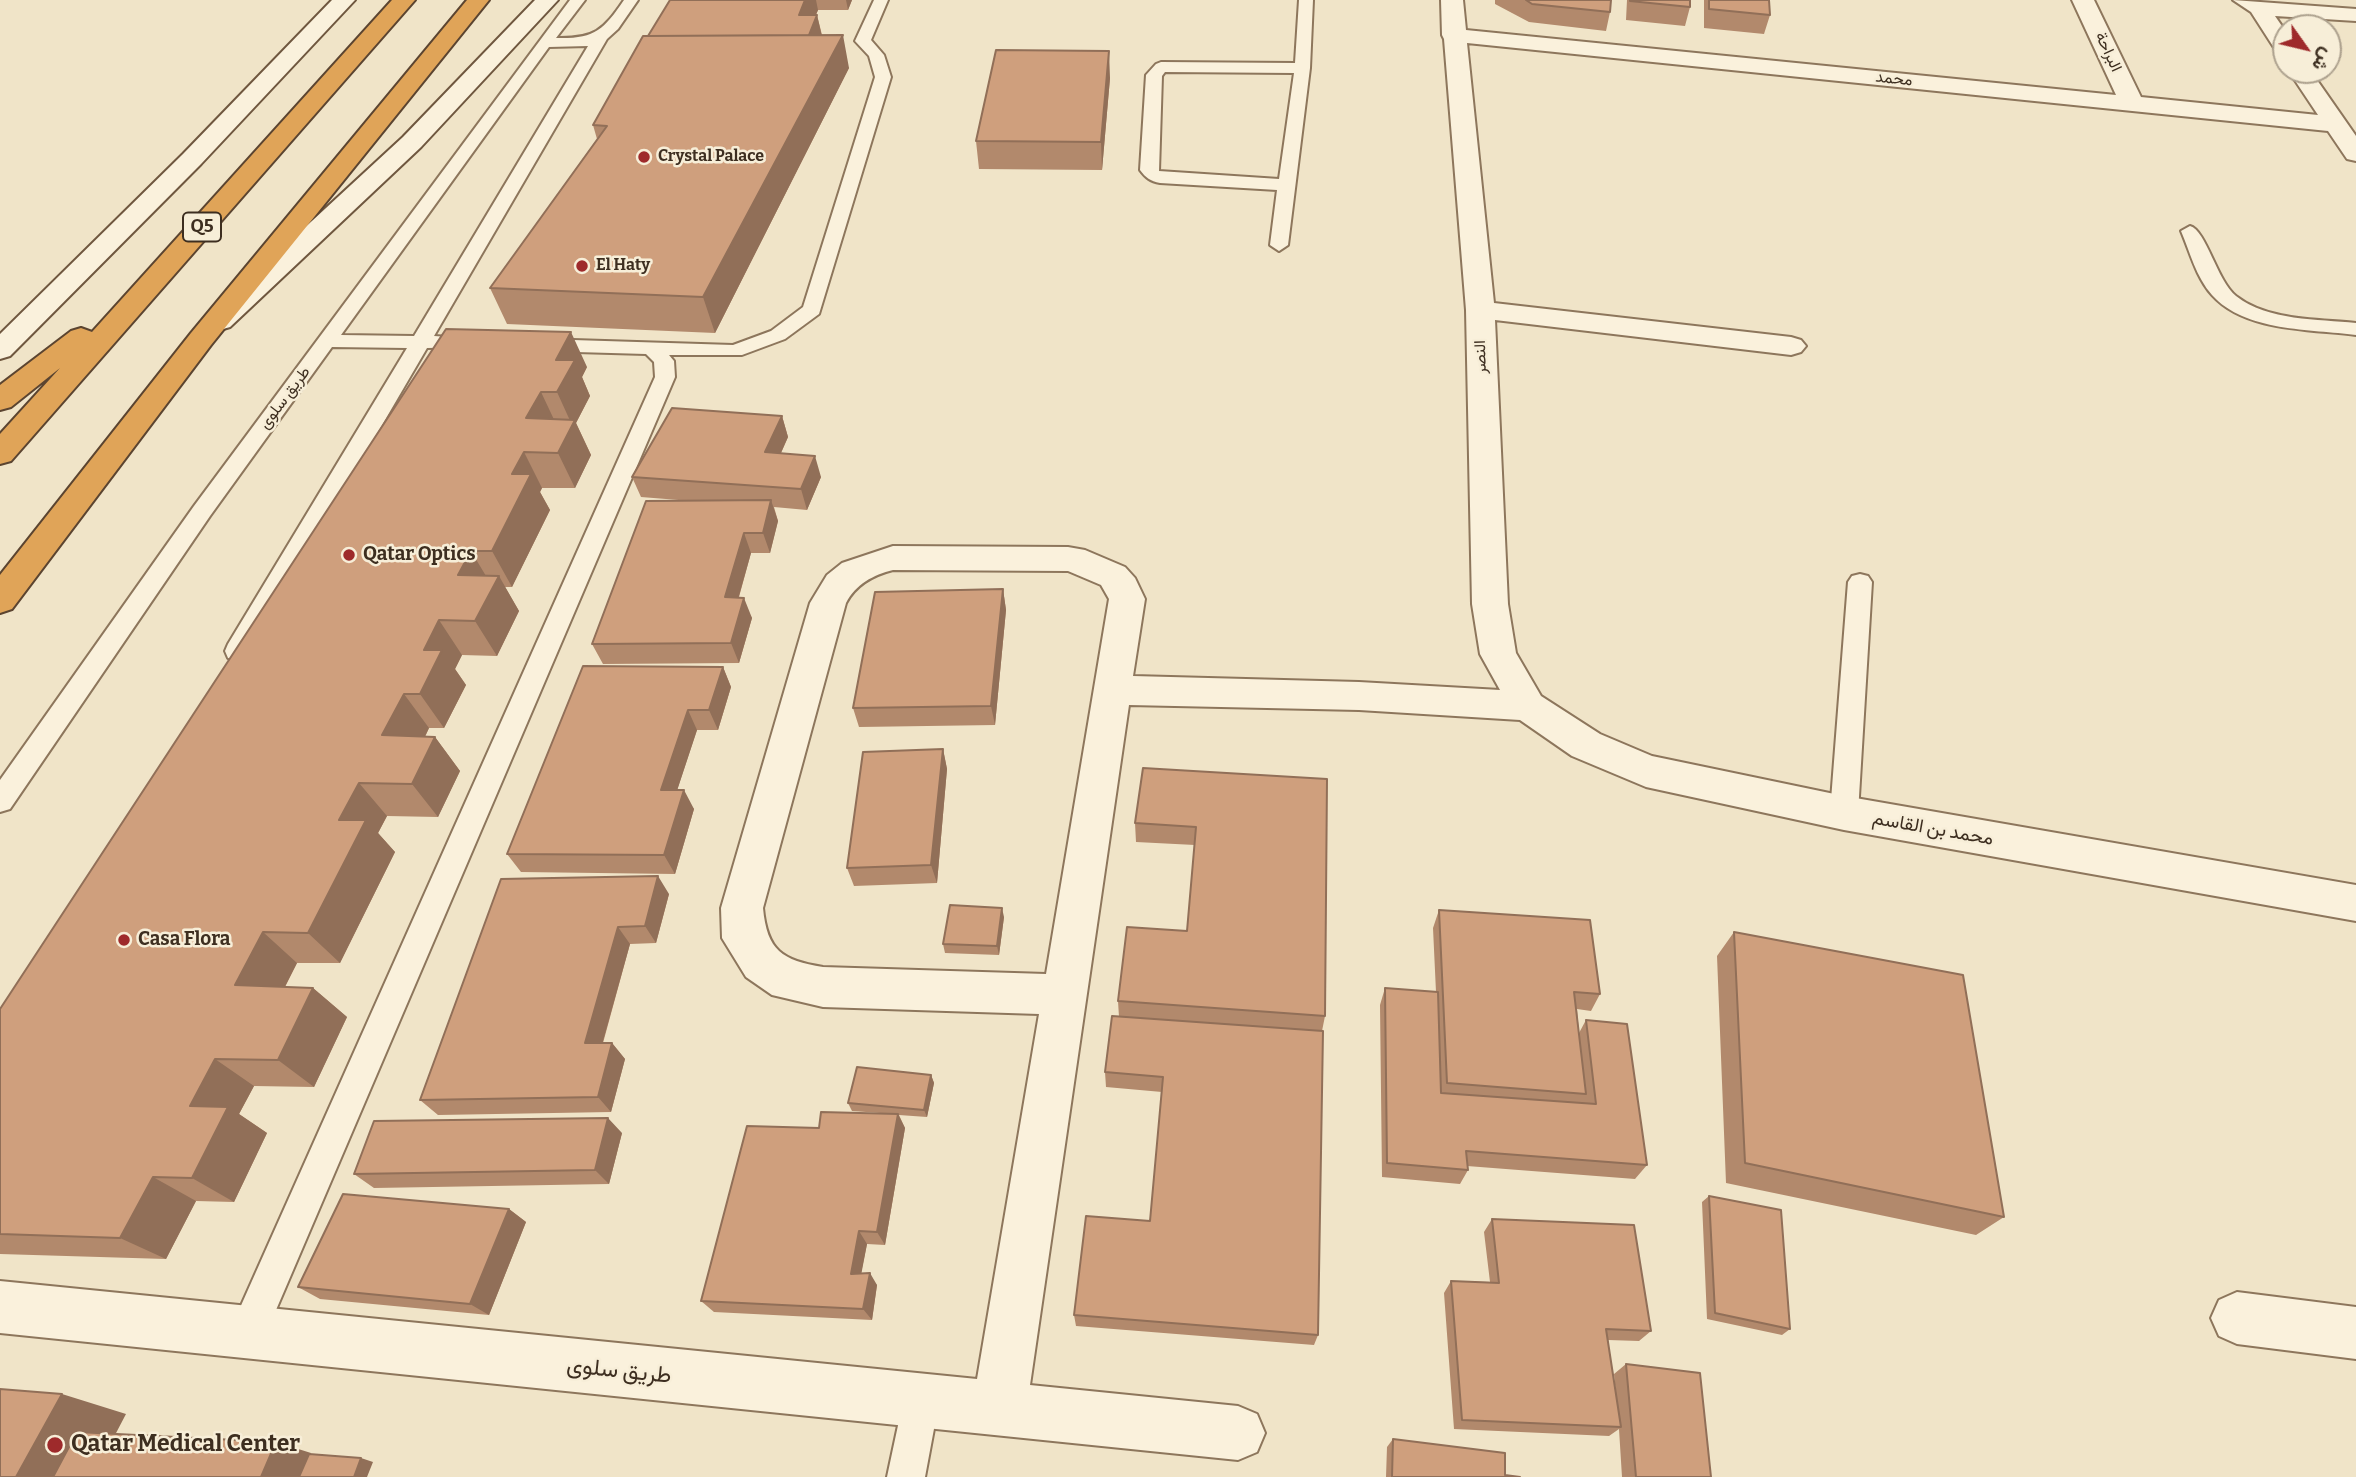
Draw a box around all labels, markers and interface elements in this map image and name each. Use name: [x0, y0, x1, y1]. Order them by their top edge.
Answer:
north arrow: [2272, 14, 2342, 84]
street label: البراحة: [2090, 29, 2126, 75]
text: ش: [2307, 44, 2339, 76]
street label: محمد: [1875, 68, 1913, 90]
place label: Crystal Palace: [658, 147, 764, 167]
marker: Crystal Palace: [636, 149, 652, 165]
road number: Q5: [183, 212, 221, 242]
place label: El Haty: [596, 256, 650, 276]
marker: El Haty: [574, 258, 590, 274]
street label: النصر: [1471, 340, 1491, 374]
street label: طريق سلوى: [255, 363, 315, 433]
place label: Qatar Optics: [363, 544, 476, 566]
marker: Qatar Optics: [341, 547, 357, 563]
street label: محمد بن القاسم: [1871, 807, 1995, 851]
place label: Casa Flora: [138, 929, 230, 951]
marker: Casa Flora: [116, 932, 132, 948]
street label: طريق سلوى: [565, 1352, 673, 1390]
place label: Qatar Medical Center: [71, 1431, 300, 1459]
marker: Qatar Medical Center: [45, 1435, 65, 1455]

